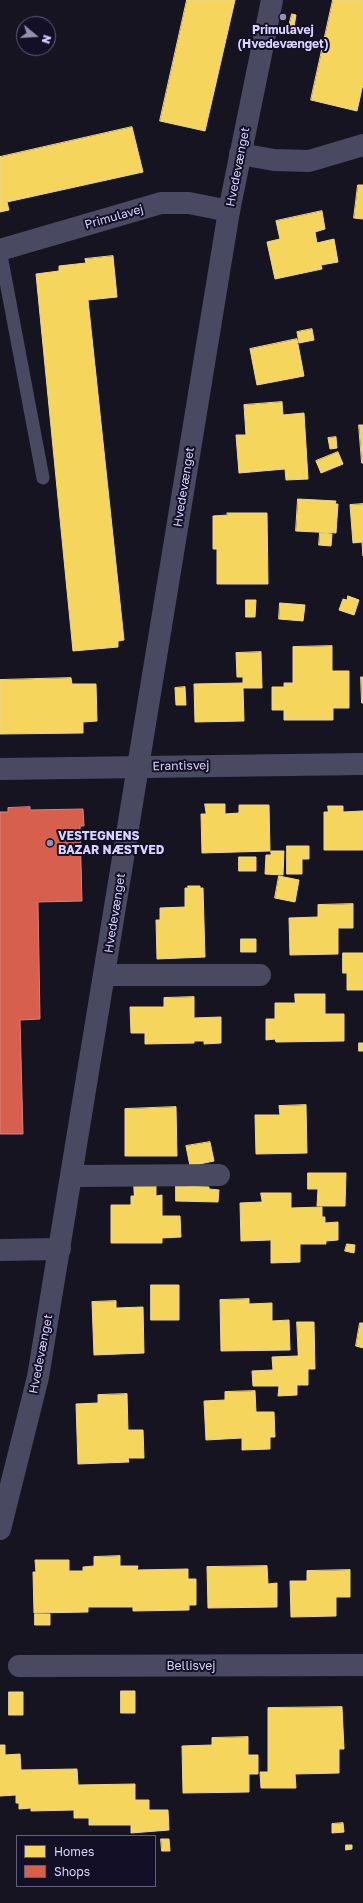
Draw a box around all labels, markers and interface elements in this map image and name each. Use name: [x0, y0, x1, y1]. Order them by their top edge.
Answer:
marker: Primulavej (Hvedevænget): [278, 12, 288, 22]
north arrow: [16, 16, 56, 56]
place label: Primulavej (Hvedevænget): [238, 23, 328, 51]
text: N: [39, 34, 54, 46]
street label: Hvedevænget: [223, 126, 253, 208]
street label: Primulavej: [83, 202, 145, 232]
street label: Hvedevænget: [171, 446, 197, 528]
street label: Erantisvej: [152, 758, 210, 774]
place label: VESTEGNENS BAZAR NÆSTVED: [58, 829, 164, 857]
marker: VESTEGNENS BAZAR NÆSTVED: [45, 838, 55, 848]
street label: Hvedevænget: [102, 872, 128, 954]
street label: Hvedevænget: [26, 1313, 56, 1395]
street label: Bellisvej: [167, 1659, 215, 1673]
legend: [16, 1835, 156, 1887]
text: Homes: [54, 1844, 94, 1859]
text: Shops: [54, 1864, 90, 1879]

